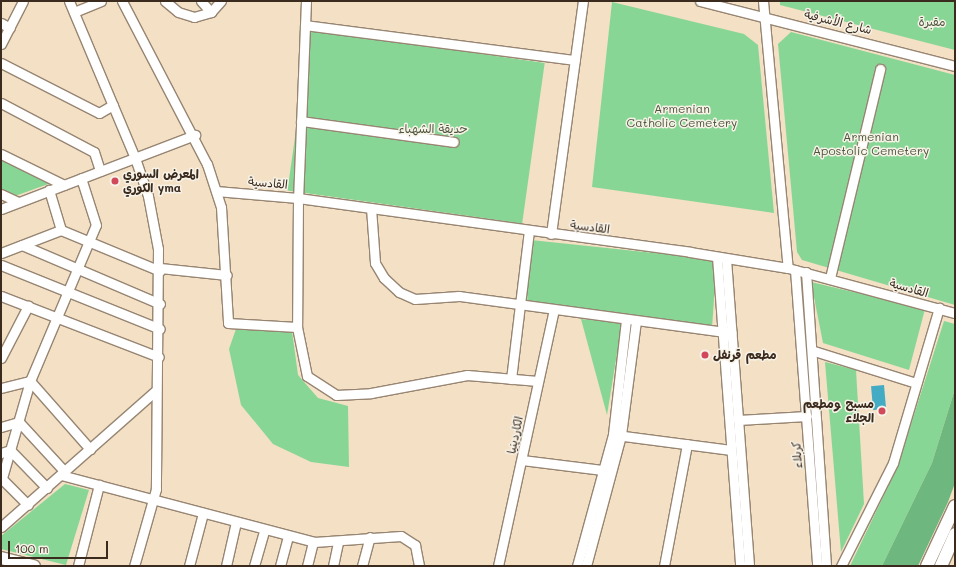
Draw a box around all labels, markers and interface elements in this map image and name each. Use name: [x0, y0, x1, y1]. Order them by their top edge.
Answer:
street label: شارع الأشرفية: [803, 7, 873, 37]
park label: مقبرة: [919, 15, 945, 29]
park label: Armenian Catholic Cemetery: [627, 102, 737, 130]
park label: حديقة الشهباء: [398, 122, 468, 136]
park label: Armenian Apostolic Cemetery: [813, 130, 929, 158]
place label: المعرض السوري الكوري yma: [123, 167, 199, 195]
street label: القادسية: [248, 174, 288, 192]
marker: المعرض السوري الكوري yma: [110, 176, 120, 186]
street label: القادسية: [569, 217, 611, 237]
street label: القادسية: [888, 276, 930, 300]
place label: مطعم قرنفل: [713, 348, 777, 362]
marker: مطعم قرنفل: [700, 350, 710, 360]
place label: مسبح ومطعم الجلاء: [803, 397, 874, 425]
marker: مسبح ومطعم الجلاء: [877, 406, 887, 416]
street label: الكاردينيا: [504, 415, 526, 455]
street label: كربلاء: [789, 441, 805, 469]
scale bar: [10, 533, 110, 559]
text: 100 m: [15, 540, 49, 556]

